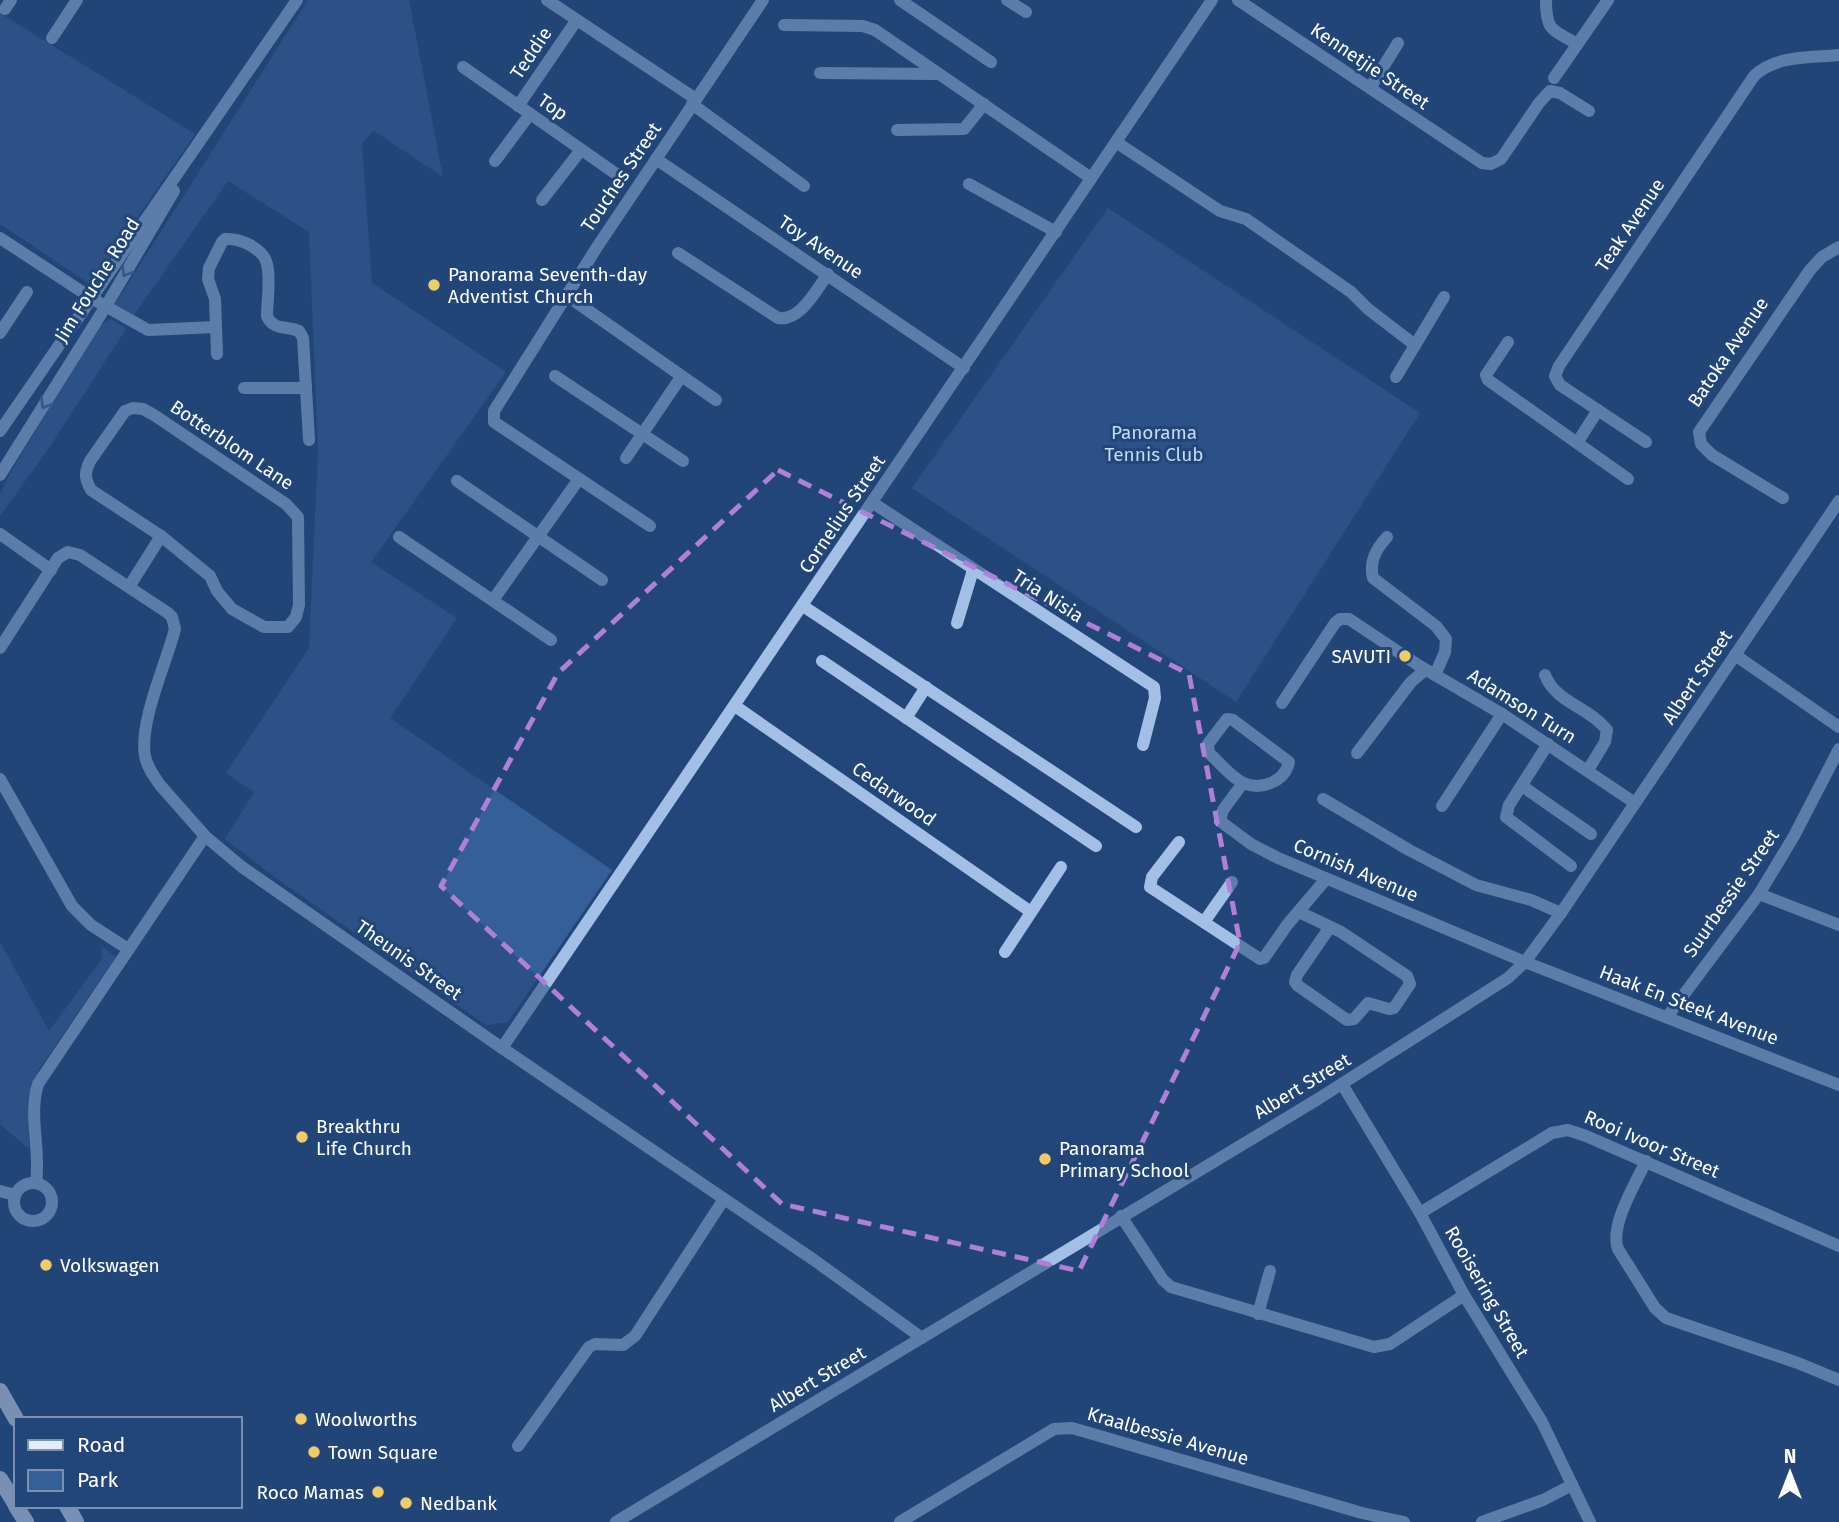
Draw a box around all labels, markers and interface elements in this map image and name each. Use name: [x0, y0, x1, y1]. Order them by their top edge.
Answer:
street label: Kennetjie Street: [1306, 18, 1434, 114]
street label: Teddie: [505, 23, 557, 83]
street label: Top: [534, 89, 572, 125]
street label: Touches Street: [576, 118, 666, 236]
street label: Teak Avenue: [1591, 174, 1669, 276]
street label: Toy Avenue: [774, 210, 868, 284]
street label: Jim Fouche Road: [49, 213, 145, 347]
place label: Panorama Seventh-day Adventist Church: [448, 263, 648, 308]
one-way arrow: [121, 265, 134, 277]
marker: Panorama Seventh-day Adventist Church: [426, 277, 442, 293]
street label: Batoka Avenue: [1683, 293, 1773, 411]
street label: Botterblom Lane: [166, 395, 298, 495]
one-way arrow: [40, 396, 53, 409]
park label: Panorama Tennis Club: [1104, 421, 1204, 466]
street label: Cornelius Street: [794, 450, 890, 577]
street label: Tria Nisia: [1008, 565, 1088, 627]
street label: Albert Street: [1657, 625, 1737, 729]
place label: SAVUTI: [1332, 645, 1391, 668]
marker: SAVUTI: [1397, 648, 1413, 664]
street label: Adamson Turn: [1463, 663, 1581, 749]
street label: Cedarwood: [848, 757, 940, 831]
street label: Suurbessie Street: [1678, 824, 1784, 962]
street label: Cornish Avenue: [1290, 833, 1422, 907]
street label: Theunis Street: [351, 915, 467, 1005]
street label: Haak En Steek Avenue: [1596, 960, 1782, 1050]
street label: Albert Street: [1249, 1048, 1355, 1124]
street label: Rooi Ivoor Street: [1581, 1105, 1723, 1183]
place label: Breakthru Life Church: [316, 1115, 412, 1160]
marker: Breakthru Life Church: [294, 1129, 310, 1145]
place label: Panorama Primary School: [1059, 1137, 1189, 1182]
marker: Panorama Primary School: [1037, 1151, 1053, 1167]
street label: Rooisering Street: [1440, 1222, 1534, 1362]
place label: Volkswagen: [60, 1254, 160, 1277]
marker: Volkswagen: [38, 1257, 54, 1273]
street label: Albert Street: [764, 1341, 870, 1417]
street label: Kraalbessie Avenue: [1085, 1402, 1251, 1470]
place label: Woolworths: [315, 1408, 417, 1431]
marker: Woolworths: [293, 1411, 309, 1427]
legend: [14, 1417, 242, 1508]
text: Road: [77, 1432, 125, 1458]
north arrow: [1755, 1438, 1825, 1508]
place label: Town Square: [328, 1441, 438, 1464]
marker: Town Square: [306, 1444, 322, 1460]
text: N: [1784, 1445, 1796, 1468]
text: Park: [77, 1467, 119, 1493]
place label: Roco Mamas: [256, 1481, 364, 1504]
marker: Roco Mamas: [370, 1484, 386, 1500]
place label: Nedbank: [420, 1492, 497, 1515]
marker: Nedbank: [398, 1495, 414, 1511]

